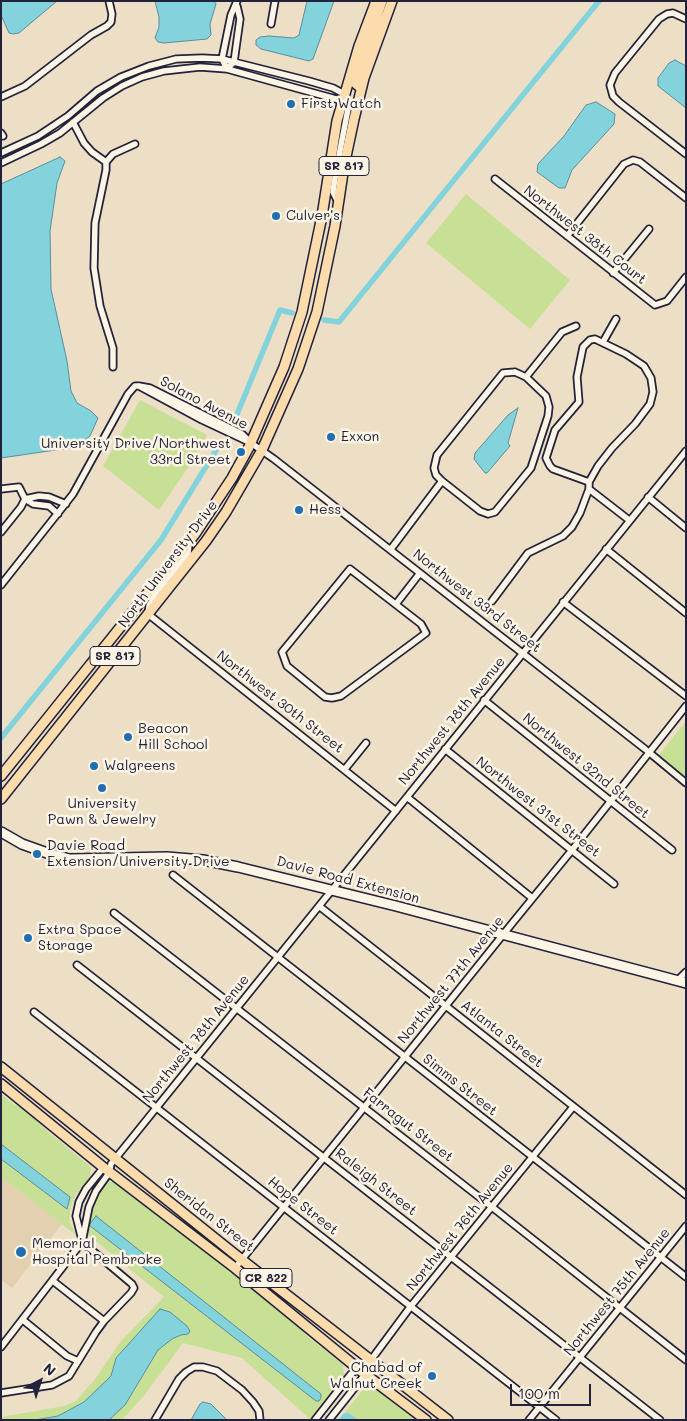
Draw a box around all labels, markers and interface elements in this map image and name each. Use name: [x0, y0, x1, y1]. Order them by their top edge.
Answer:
place label: First Watch: [301, 96, 381, 112]
marker: First Watch: [285, 98, 297, 110]
road number: SR 817: [319, 157, 369, 176]
street label: Northwest 38th Court: [520, 182, 650, 288]
place label: Culver's: [286, 208, 340, 224]
marker: Culver's: [270, 210, 282, 222]
street label: Solano Avenue: [157, 373, 251, 433]
place label: Exxon: [341, 429, 379, 445]
marker: Exxon: [325, 431, 337, 443]
place label: University Drive/Northwest 33rd Street: [41, 436, 231, 468]
marker: University Drive/Northwest 33rd Street: [235, 446, 247, 458]
street label: North University Drive: [115, 497, 221, 631]
place label: Hess: [309, 502, 341, 518]
marker: Hess: [293, 504, 305, 516]
street label: Northwest 33rd Street: [410, 546, 544, 656]
road number: SR 817: [90, 646, 140, 666]
street label: Northwest 30th Street: [213, 647, 347, 757]
street label: Northwest 78th Avenue: [395, 654, 509, 788]
street label: Northwest 32nd Street: [519, 710, 653, 822]
place label: Beacon Hill School: [138, 721, 208, 754]
marker: Beacon Hill School: [122, 731, 134, 743]
street label: Northwest 31st Street: [472, 753, 604, 861]
place label: Walgreens: [104, 758, 176, 774]
marker: Walgreens: [88, 760, 100, 772]
marker: University Pawn & Jewelry: [96, 782, 108, 794]
place label: University Pawn & Jewelry: [48, 796, 156, 829]
place label: Davie Road Extension/University Drive: [47, 838, 230, 870]
marker: Davie Road Extension/University Drive: [31, 848, 43, 860]
street label: Davie Road Extension: [275, 853, 421, 907]
street label: Northwest 77th Avenue: [394, 913, 508, 1047]
place label: Extra Space Storage: [38, 922, 122, 954]
marker: Extra Space Storage: [22, 932, 34, 944]
street label: Northwest 78th Avenue: [139, 972, 253, 1106]
street label: Atlanta Street: [458, 997, 546, 1071]
street label: Simms Street: [419, 1051, 501, 1119]
street label: Farragut Street: [359, 1084, 457, 1166]
street label: Raleigh Street: [332, 1145, 420, 1219]
street label: Northwest 76th Avenue: [403, 1160, 517, 1294]
street label: Hope Street: [264, 1173, 342, 1239]
street label: Sheridan Street: [160, 1174, 258, 1256]
street label: Northwest 75th Avenue: [560, 1225, 674, 1359]
place label: Memorial Hospital Pembroke: [32, 1236, 162, 1268]
marker: Memorial Hospital Pembroke: [14, 1245, 28, 1259]
road number: CR 822: [240, 1268, 292, 1288]
north arrow: [15, 1356, 65, 1406]
text: N: [40, 1358, 60, 1380]
place label: Chabad of Walnut Creek: [330, 1360, 422, 1392]
marker: Chabad of Walnut Creek: [426, 1370, 438, 1382]
scale bar: [512, 1374, 593, 1406]
text: 100 m: [518, 1383, 560, 1403]

